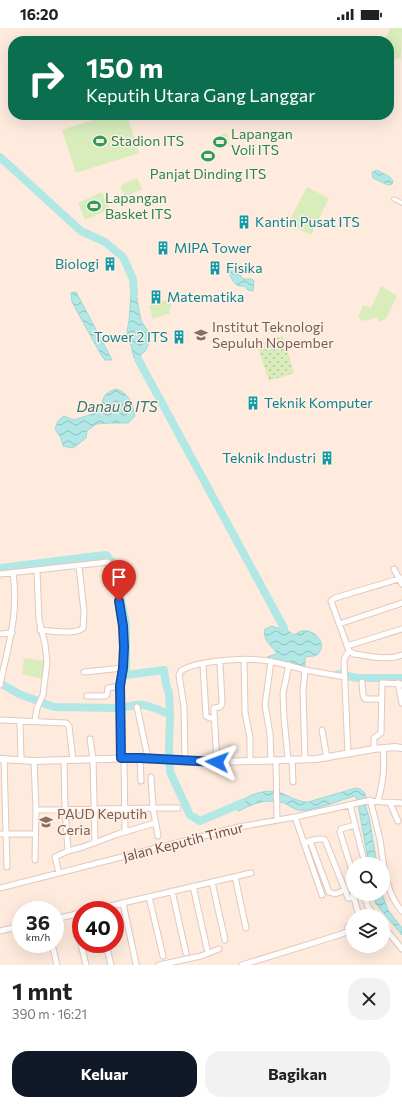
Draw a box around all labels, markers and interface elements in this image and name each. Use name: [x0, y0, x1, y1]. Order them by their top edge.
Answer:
text: 16:20: [20, 5, 58, 23]
text: 150 m: [86, 50, 163, 84]
icon: right: [20, 52, 72, 104]
text: Keputih Utara Gang Langgar: [86, 84, 315, 106]
place label: Lapangan Voli ITS: [231, 125, 293, 158]
place label: Stadion ITS: [111, 132, 184, 149]
sports icon: Stadion ITS: [92, 133, 108, 149]
sports icon: Lapangan Voli ITS: [212, 134, 228, 150]
sports icon: Panjat Dinding ITS: [200, 148, 216, 164]
place label: Panjat Dinding ITS: [150, 165, 266, 182]
place label: Lapangan Basket ITS: [105, 189, 172, 222]
sports icon: Lapangan Basket ITS: [86, 198, 102, 214]
place label: Kantin Pusat ITS: [255, 213, 360, 230]
building icon: Kantin Pusat ITS: [236, 214, 252, 230]
place label: MIPA Tower: [174, 239, 252, 256]
building icon: MIPA Tower: [155, 240, 171, 256]
place label: Biologi: [55, 255, 99, 272]
building icon: Biologi: [102, 256, 118, 272]
place label: Fisika: [226, 259, 263, 276]
building icon: Fisika: [207, 260, 223, 276]
place label: Matematika: [167, 288, 244, 305]
building icon: Matematika: [148, 289, 164, 305]
place label: Institut Teknologi Sepuluh Nopember: [212, 318, 334, 351]
school or university icon: Institut Teknologi Sepuluh Nopember: [193, 327, 209, 343]
place label: Tower 2 ITS: [94, 328, 168, 345]
building icon: Tower 2 ITS: [171, 329, 187, 345]
place label: Teknik Komputer: [264, 394, 373, 411]
building icon: Teknik Komputer: [245, 395, 261, 411]
water label: Danau 8 ITS: [76, 397, 158, 415]
place label: Teknik Industri: [222, 449, 316, 466]
building icon: Teknik Industri: [319, 450, 335, 466]
pin: [102, 560, 136, 601]
icon: arrive: [108, 566, 130, 588]
position arrow: [196, 741, 238, 783]
place label: PAUD Keputih Ceria: [57, 805, 147, 838]
school or university icon: PAUD Keputih Ceria: [38, 814, 54, 830]
street label: Jalan Keputih Timur: [121, 818, 245, 865]
map controls: [346, 857, 390, 953]
button: search: [346, 857, 390, 901]
speed limit sign: 40: [72, 901, 124, 953]
button: layers: [346, 909, 390, 953]
text: 36: [26, 910, 50, 934]
text: km/h: [26, 931, 50, 943]
text: 1 mnt: [12, 976, 72, 1005]
button: close: [348, 978, 390, 1020]
text: 390 m · 16:21: [12, 1006, 87, 1022]
button: Keluar: [12, 1051, 197, 1097]
button: Bagikan: [205, 1051, 390, 1097]

